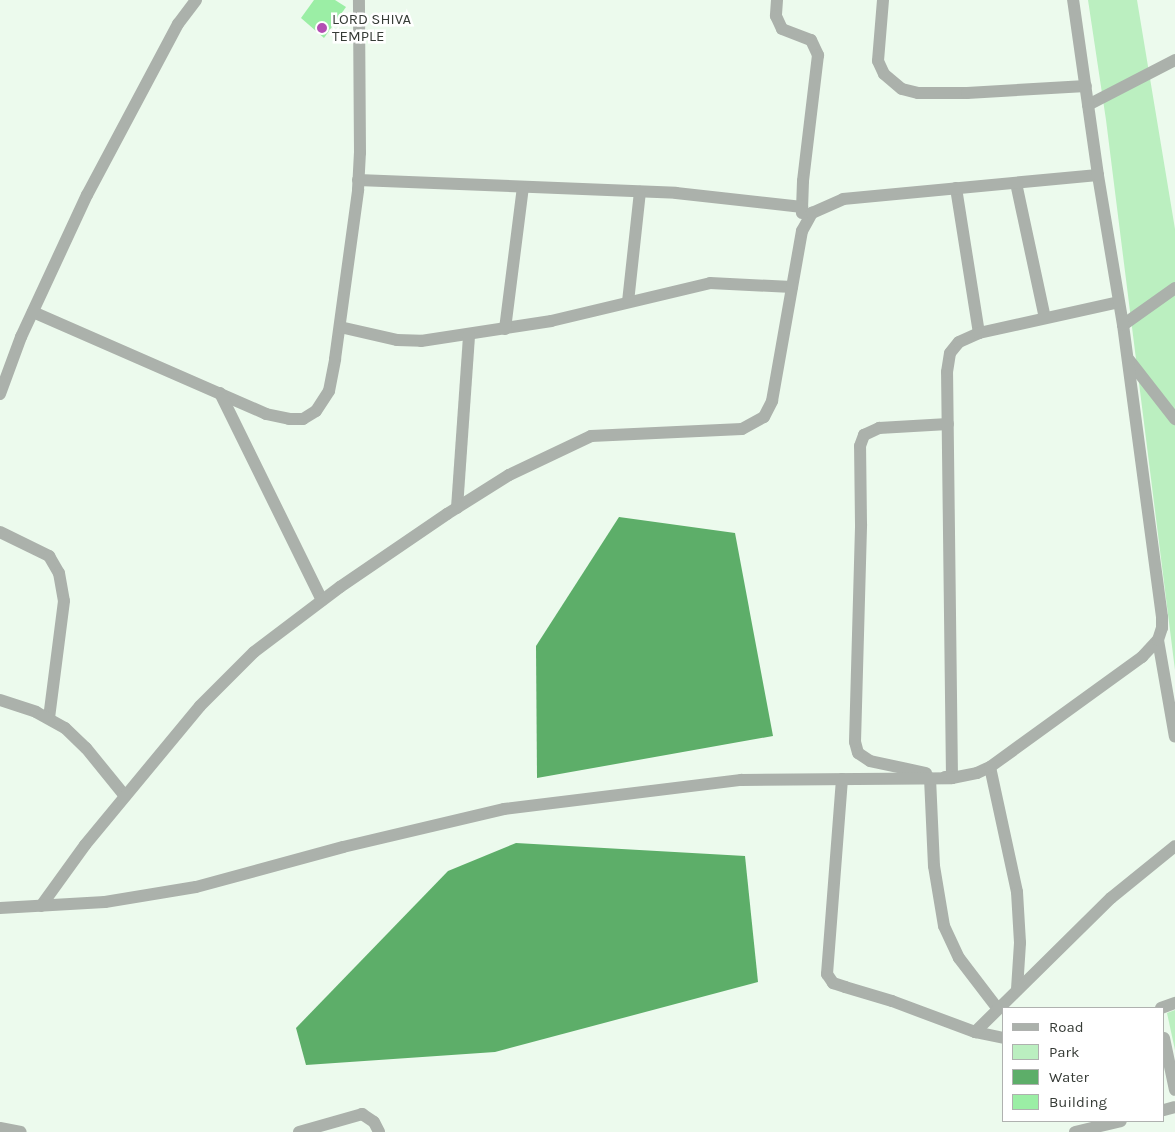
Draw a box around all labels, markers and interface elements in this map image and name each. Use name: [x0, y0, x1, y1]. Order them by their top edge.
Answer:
place label: LORD SHIVA TEMPLE: [332, 10, 411, 45]
marker: LORD SHIVA TEMPLE: [316, 22, 328, 34]
legend: [1002, 1007, 1165, 1122]
text: Road: [1049, 1018, 1084, 1036]
text: Park: [1049, 1043, 1079, 1061]
text: Water: [1049, 1068, 1089, 1086]
text: Building: [1049, 1093, 1107, 1111]

